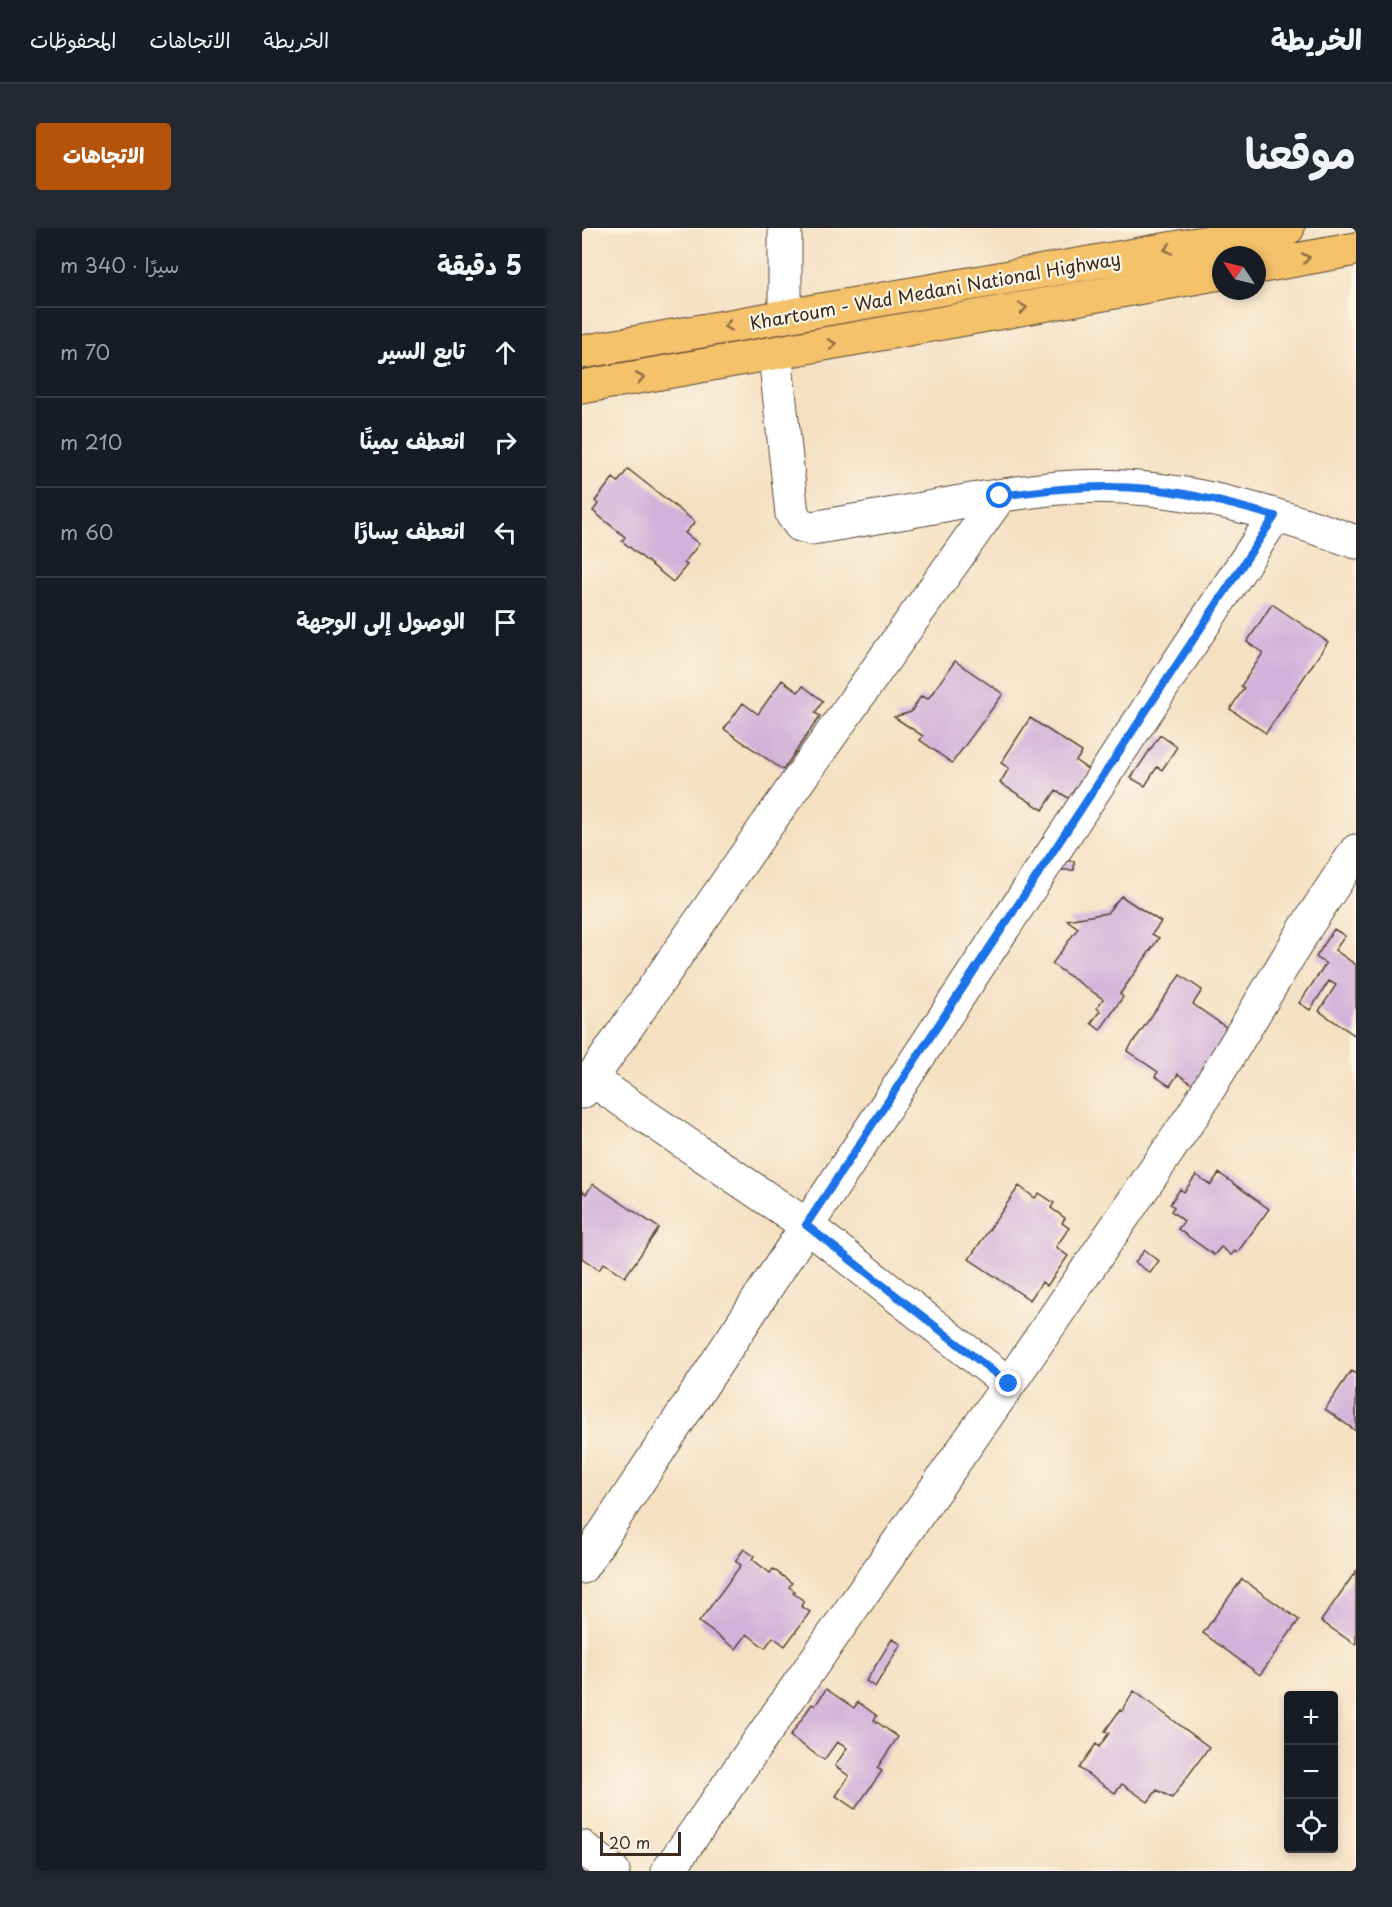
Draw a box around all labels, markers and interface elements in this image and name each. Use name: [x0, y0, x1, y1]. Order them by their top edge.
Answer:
text: الخريطة: [1271, 17, 1362, 60]
text: المحفوظات: [30, 23, 116, 55]
text: الاتجاهات: [149, 23, 231, 55]
text: الخريطة: [264, 23, 329, 55]
text: موقعنا: [1245, 120, 1356, 183]
button: الاتجاهات: [36, 123, 171, 190]
one-way arrow: [1164, 243, 1173, 255]
street label: Khartoum - Wad Medani National Highway: [747, 244, 1123, 336]
text: 5 دقيقة: [437, 245, 522, 284]
north arrow: [1212, 246, 1266, 300]
text: سيرًا · 340 m: [60, 250, 179, 280]
one-way arrow: [1301, 252, 1311, 265]
one-way arrow: [1018, 302, 1028, 315]
one-way arrow: [723, 319, 733, 332]
text: تابع السير: [380, 333, 465, 366]
icon: ahead: [489, 336, 522, 369]
text: 70 m: [60, 337, 110, 367]
one-way arrow: [826, 338, 836, 351]
one-way arrow: [635, 372, 644, 384]
text: انعطف يمينًا: [360, 423, 465, 456]
icon: right: [489, 426, 522, 459]
text: 210 m: [60, 427, 122, 457]
route start: [986, 482, 1012, 508]
text: انعطف يسارًا: [354, 513, 465, 546]
icon: left: [489, 516, 522, 549]
text: 60 m: [60, 517, 113, 547]
text: الوصول إلى الوجهة: [296, 603, 465, 636]
icon: arrive: [489, 606, 522, 639]
route end: [995, 1370, 1021, 1396]
map controls: [1284, 1691, 1338, 1853]
button: +: [1284, 1691, 1338, 1745]
button: −: [1284, 1745, 1338, 1799]
button: locate: [1284, 1799, 1338, 1853]
scale bar: [600, 1829, 681, 1856]
text: 20 m: [609, 1830, 650, 1854]

